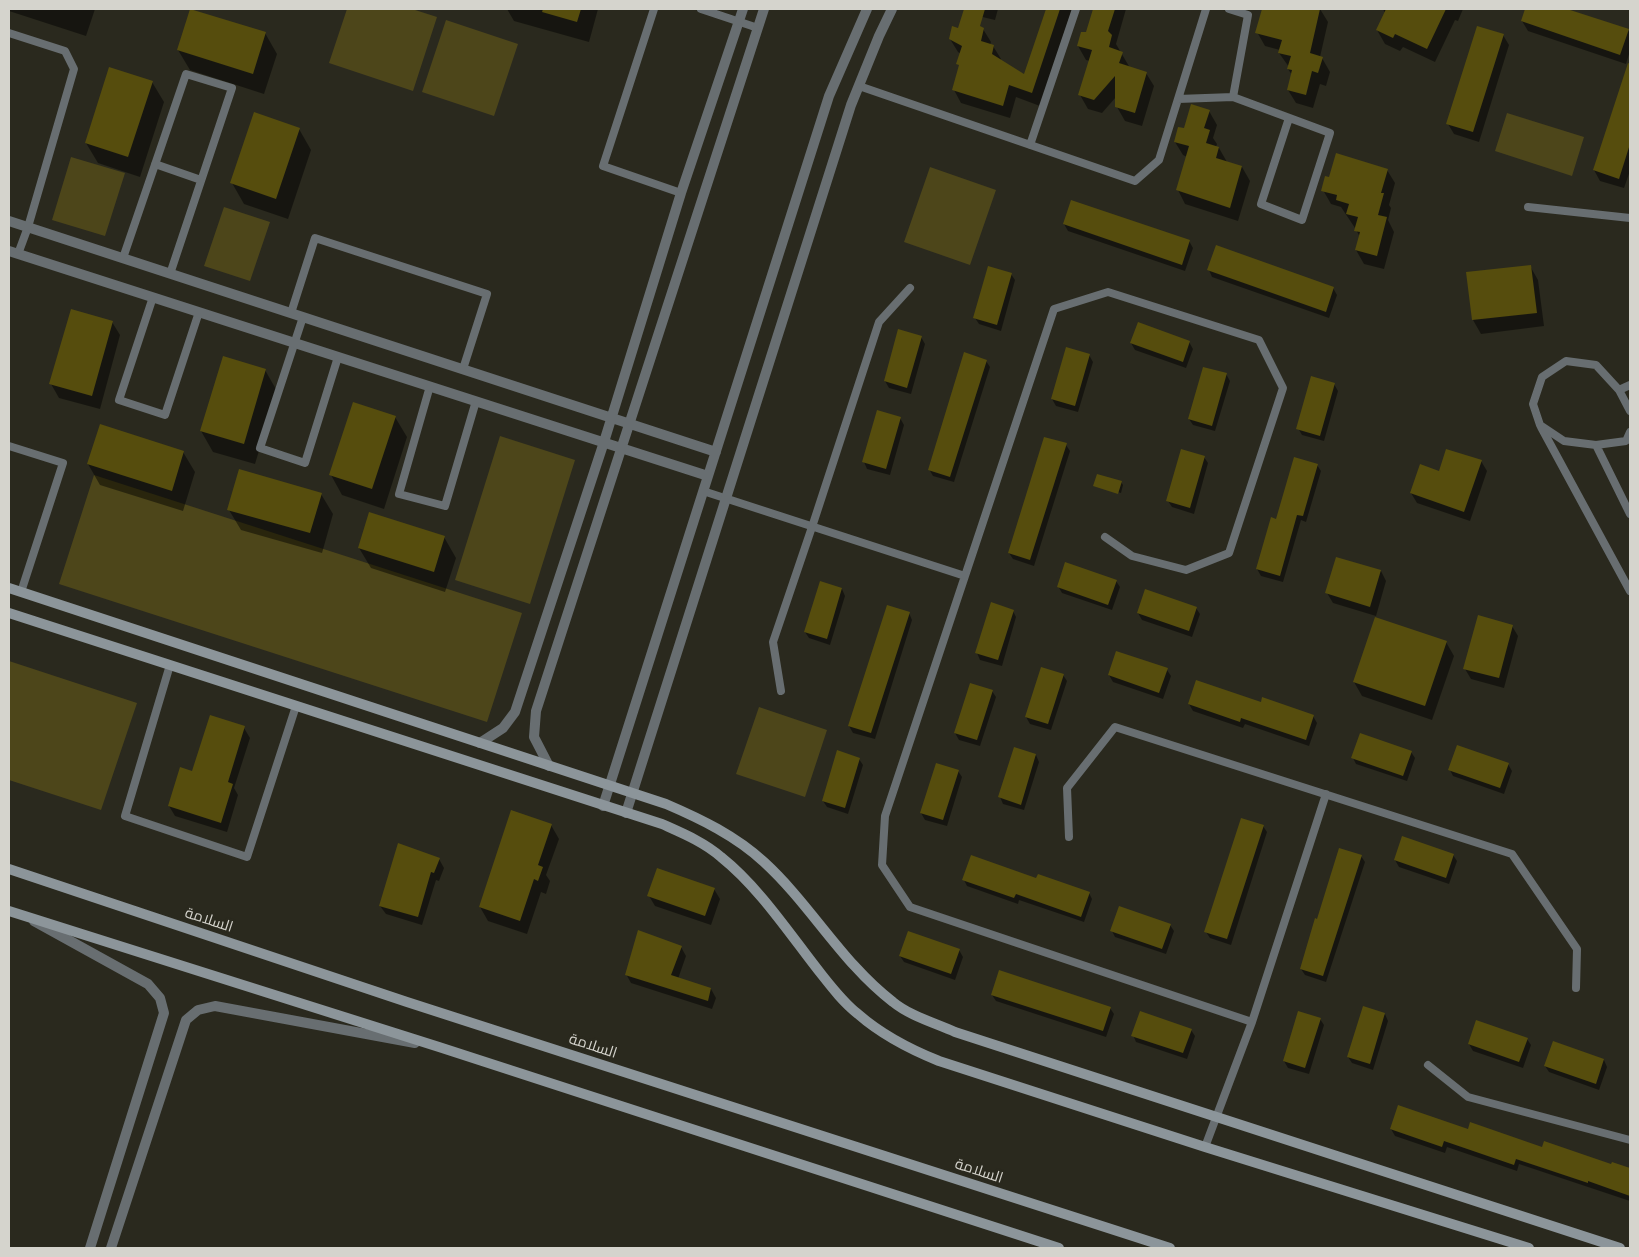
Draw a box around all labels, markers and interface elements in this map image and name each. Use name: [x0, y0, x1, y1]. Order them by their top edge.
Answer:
street label: السلامة: [183, 904, 235, 936]
street label: السلامة: [567, 1030, 619, 1062]
street label: السلامة: [953, 1155, 1005, 1187]

